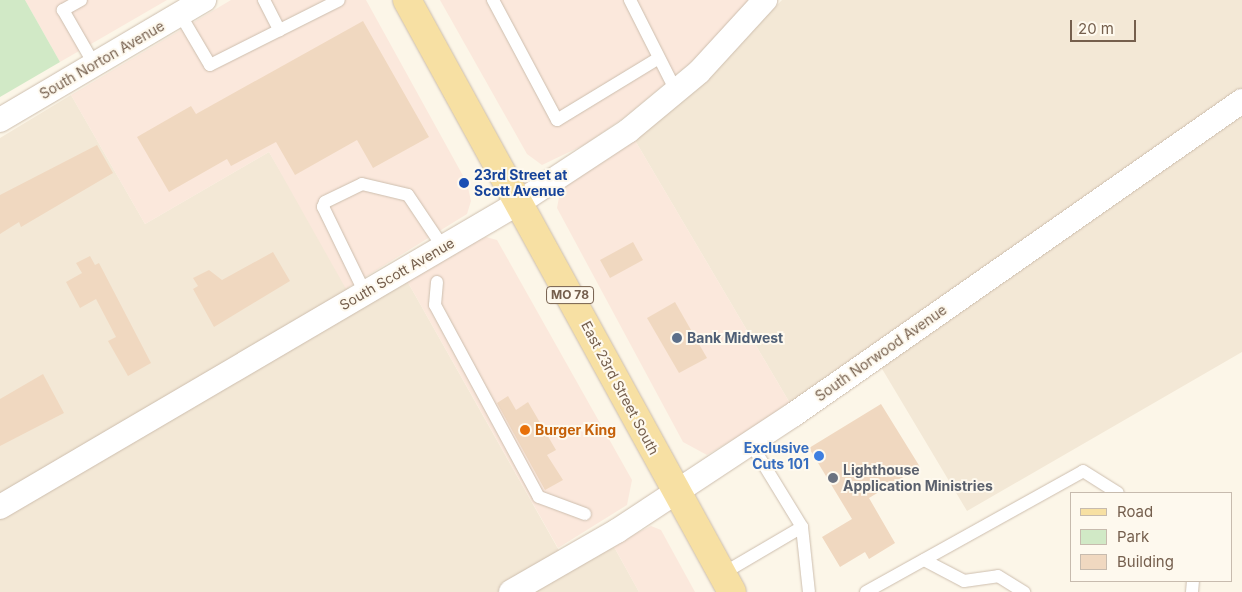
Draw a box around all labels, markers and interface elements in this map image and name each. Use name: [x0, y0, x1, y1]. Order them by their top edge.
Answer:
scale bar: [1072, 10, 1138, 42]
street label: South Norton Avenue: [37, 17, 167, 103]
text: 20 m: [1078, 19, 1114, 38]
place label: 23rd Street at Scott Avenue: [474, 167, 567, 200]
marker: 23rd Street at Scott Avenue: [458, 177, 470, 189]
street label: South Scott Avenue: [337, 234, 457, 314]
road number: MO 78: [545, 286, 595, 304]
street label: South Norwood Avenue: [812, 301, 950, 405]
street label: East 23rd Street South: [578, 318, 662, 458]
place label: Bank Midwest: [687, 330, 783, 346]
marker: Bank Midwest: [671, 332, 683, 344]
place label: Burger King: [535, 422, 616, 438]
marker: Burger King: [519, 424, 531, 436]
place label: Exclusive Cuts 101: [744, 440, 809, 472]
marker: Exclusive Cuts 101: [813, 450, 825, 462]
place label: Lighthouse Application Ministries: [843, 462, 993, 494]
marker: Lighthouse Application Ministries: [827, 472, 839, 484]
legend: [1070, 492, 1232, 582]
text: Road: [1117, 502, 1153, 521]
text: Park: [1117, 527, 1149, 546]
text: Building: [1117, 552, 1174, 571]

